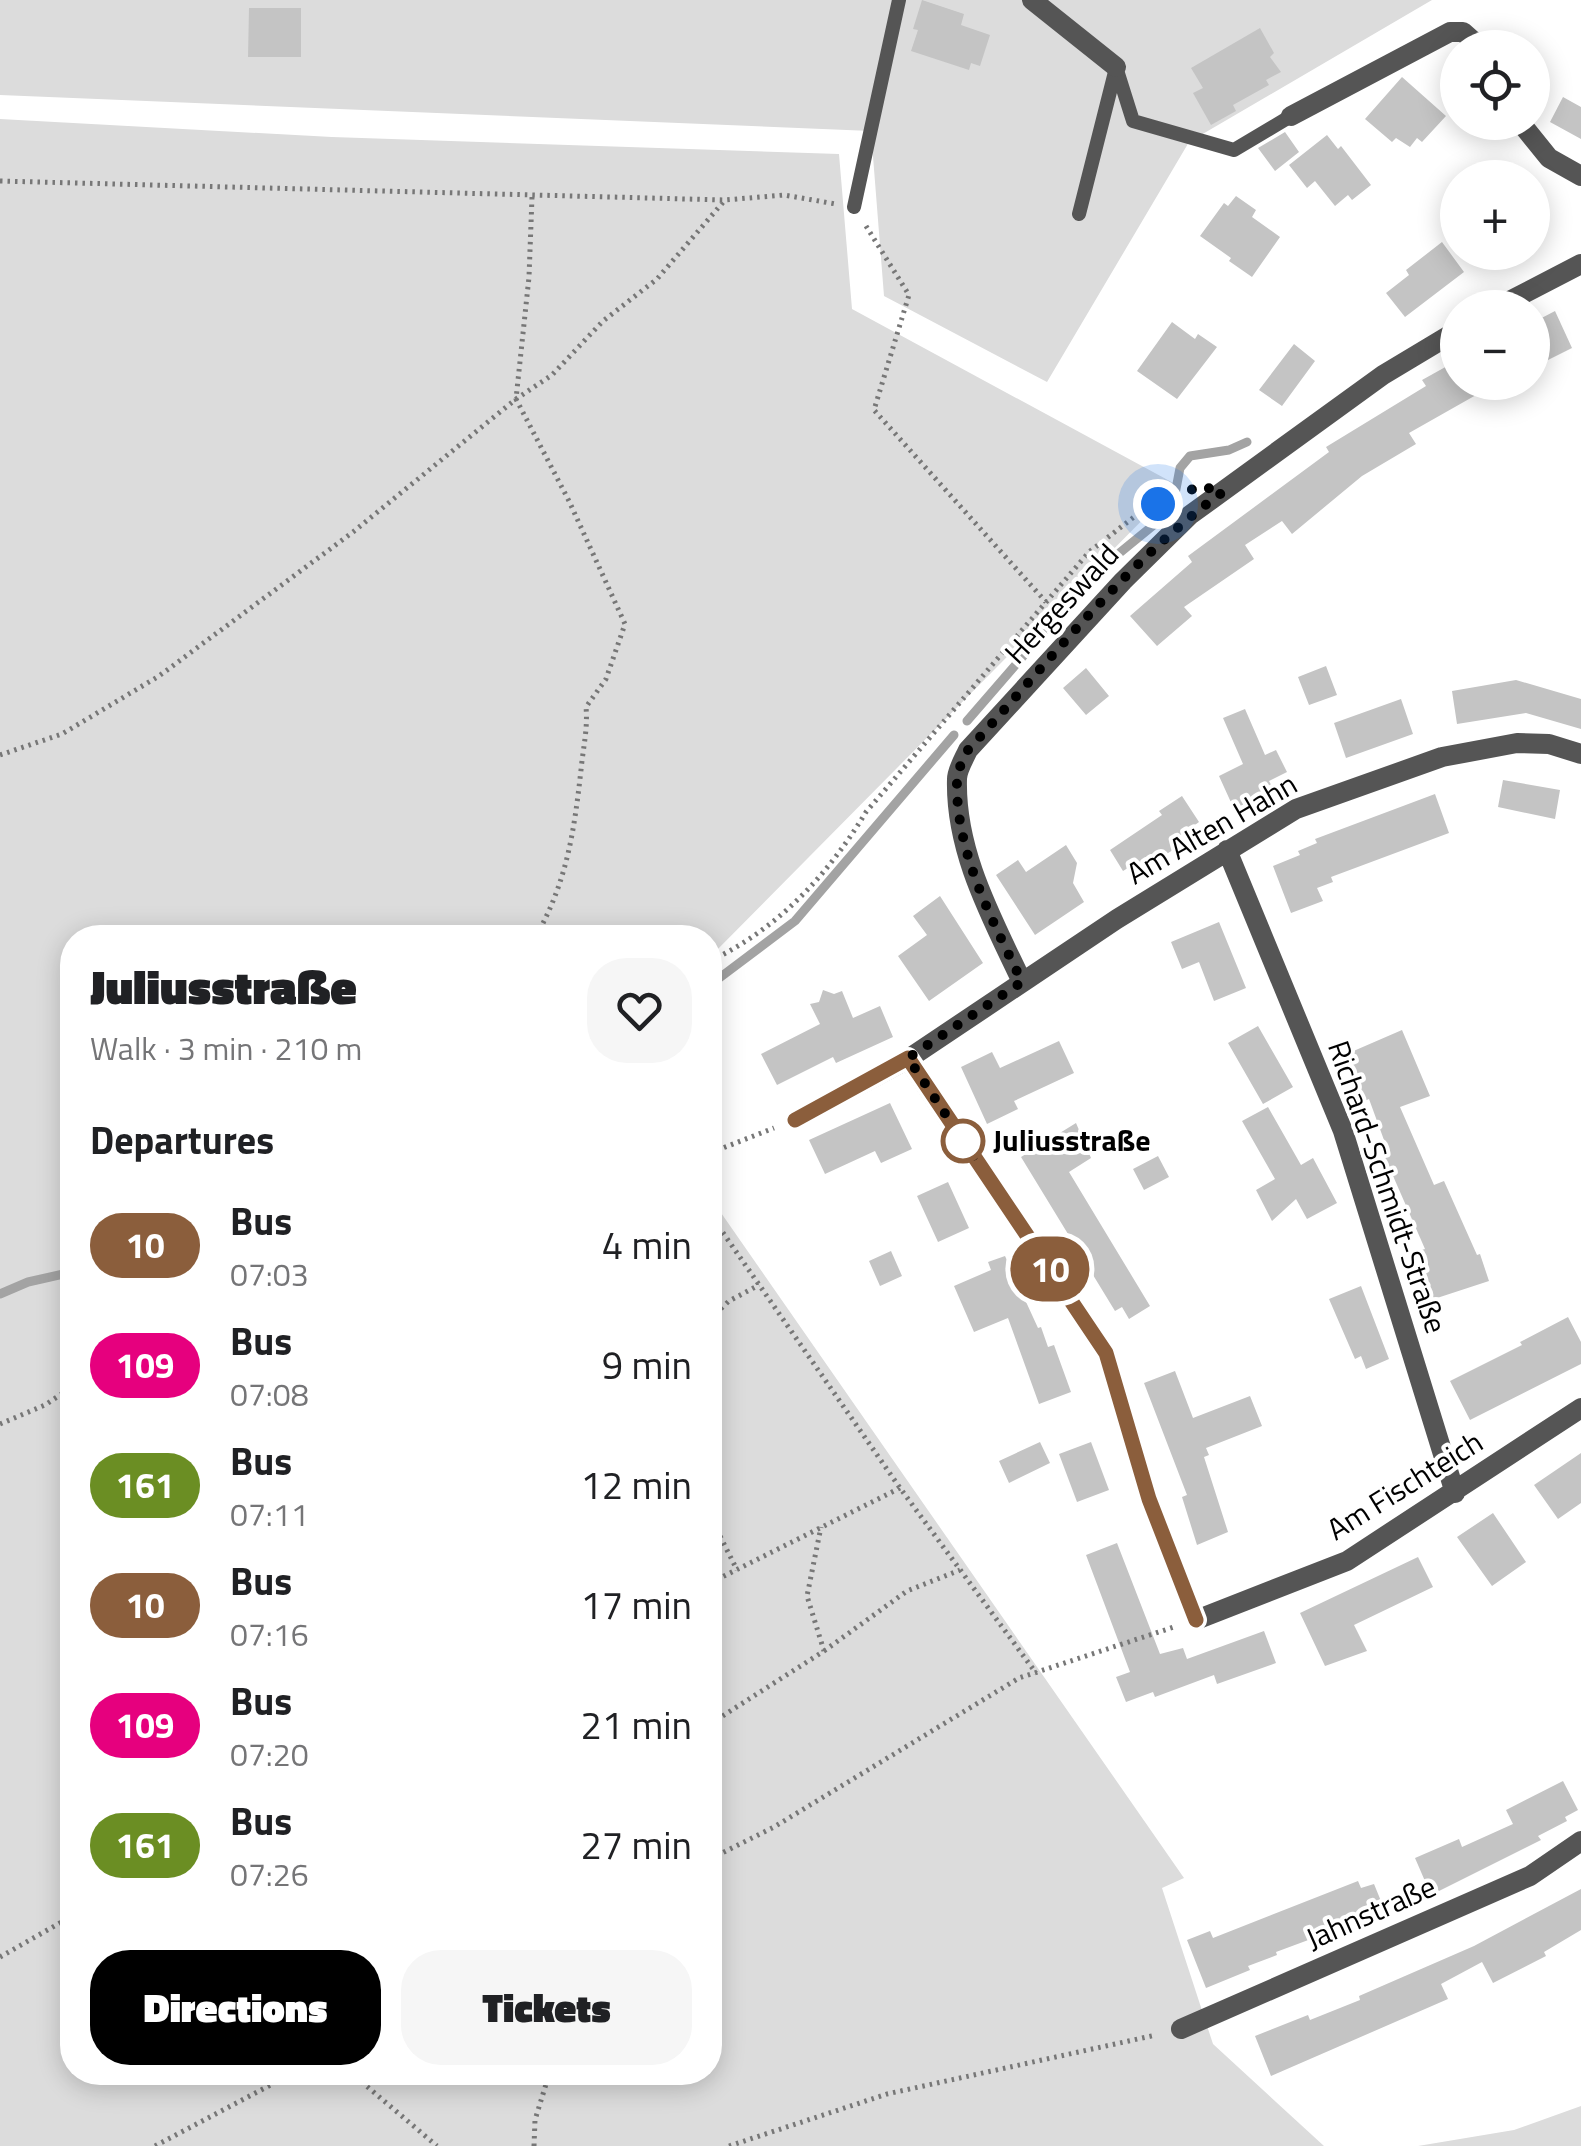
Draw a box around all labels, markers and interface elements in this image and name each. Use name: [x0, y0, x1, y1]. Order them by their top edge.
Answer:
map controls: [1440, 30, 1550, 400]
button: locate: [1440, 30, 1550, 140]
button: +: [1440, 160, 1550, 270]
button: −: [1440, 290, 1550, 400]
your location: [1133, 479, 1183, 529]
street label: Hergeswald: [993, 533, 1129, 674]
street label: Am Alten Hahn: [1118, 761, 1305, 896]
text: Juliusstraße: [90, 950, 357, 1023]
button: heart: [587, 958, 692, 1063]
text: Walk · 3 min · 210 m: [90, 1024, 362, 1072]
street label: Richard-Schmidt-Straße: [1316, 1034, 1460, 1339]
text: Departures: [90, 1111, 274, 1169]
place label: Juliusstraße: [993, 1117, 1150, 1163]
marker: Juliusstraße: [942, 1120, 984, 1162]
text: Bus: [230, 1192, 292, 1250]
text: 4 min: [602, 1216, 692, 1274]
text: 10: [125, 1218, 165, 1272]
line badge: 10: [1005, 1236, 1095, 1302]
text: 10: [1030, 1242, 1070, 1296]
text: 07:03: [230, 1250, 309, 1298]
text: Bus: [230, 1312, 292, 1370]
text: 9 min: [602, 1336, 692, 1394]
text: 109: [116, 1338, 174, 1392]
text: 07:08: [230, 1370, 309, 1418]
street label: Am Fischteich: [1317, 1419, 1491, 1551]
text: Bus: [230, 1432, 292, 1490]
text: 12 min: [581, 1456, 692, 1514]
text: 161: [116, 1458, 174, 1512]
text: 07:11: [230, 1490, 309, 1538]
text: Bus: [230, 1552, 292, 1610]
text: 17 min: [581, 1576, 692, 1634]
text: 10: [125, 1578, 165, 1632]
text: 07:16: [230, 1610, 309, 1658]
text: Bus: [230, 1672, 292, 1730]
text: 21 min: [581, 1696, 692, 1754]
text: 109: [116, 1698, 174, 1752]
text: 07:20: [230, 1730, 309, 1778]
text: Bus: [230, 1792, 292, 1850]
text: 27 min: [581, 1816, 692, 1874]
text: 161: [116, 1818, 174, 1872]
text: 07:26: [230, 1850, 309, 1898]
street label: Jahnstraße: [1298, 1863, 1443, 1961]
button: Directions: [90, 1950, 381, 2065]
button: Tickets: [401, 1950, 692, 2065]

